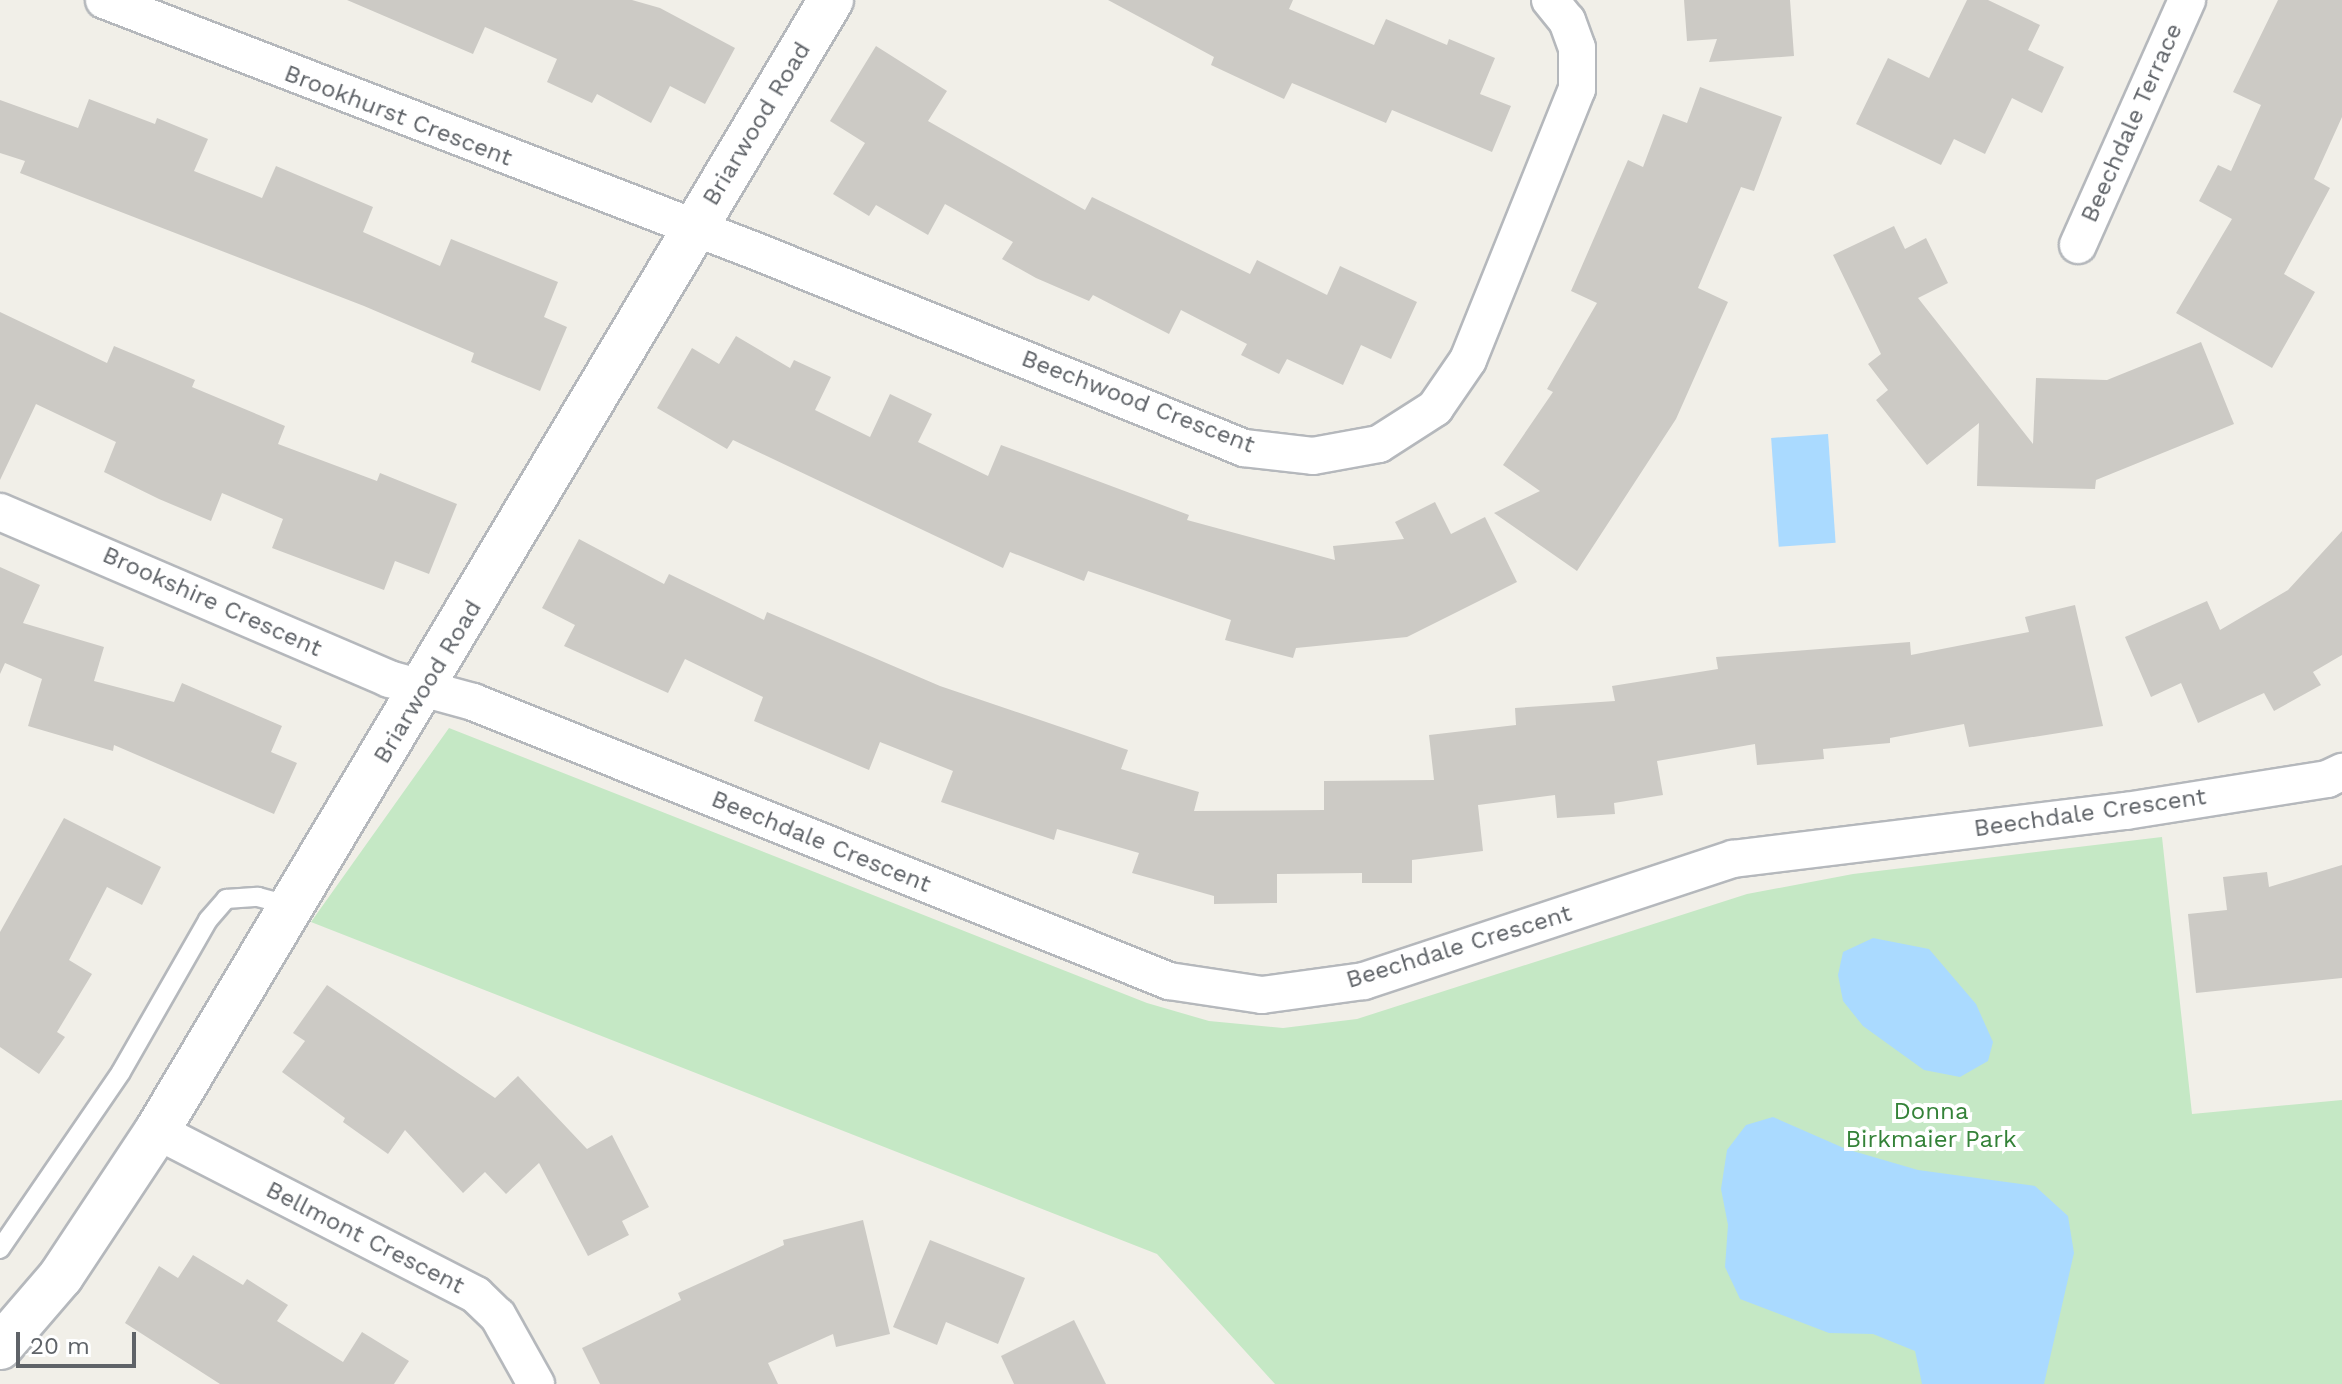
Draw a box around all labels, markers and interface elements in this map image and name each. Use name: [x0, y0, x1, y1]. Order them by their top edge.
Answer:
street label: Beechdale Terrace: [2075, 19, 2189, 227]
street label: Briarwood Road: [697, 37, 817, 211]
street label: Brookhurst Crescent: [280, 59, 516, 173]
street label: Beechwood Crescent: [1017, 344, 1259, 460]
street label: Brookshire Crescent: [98, 541, 326, 663]
street label: Briarwood Road: [368, 595, 488, 769]
street label: Beechdale Crescent: [1972, 782, 2208, 844]
street label: Beechdale Crescent: [707, 785, 935, 899]
street label: Beechdale Crescent: [1343, 899, 1575, 995]
park label: Donna Birkmaier Park: [1845, 1098, 2017, 1154]
street label: Bellmont Crescent: [261, 1176, 469, 1300]
scale bar: [20, 1316, 140, 1366]
text: 20 m: [30, 1332, 90, 1360]

